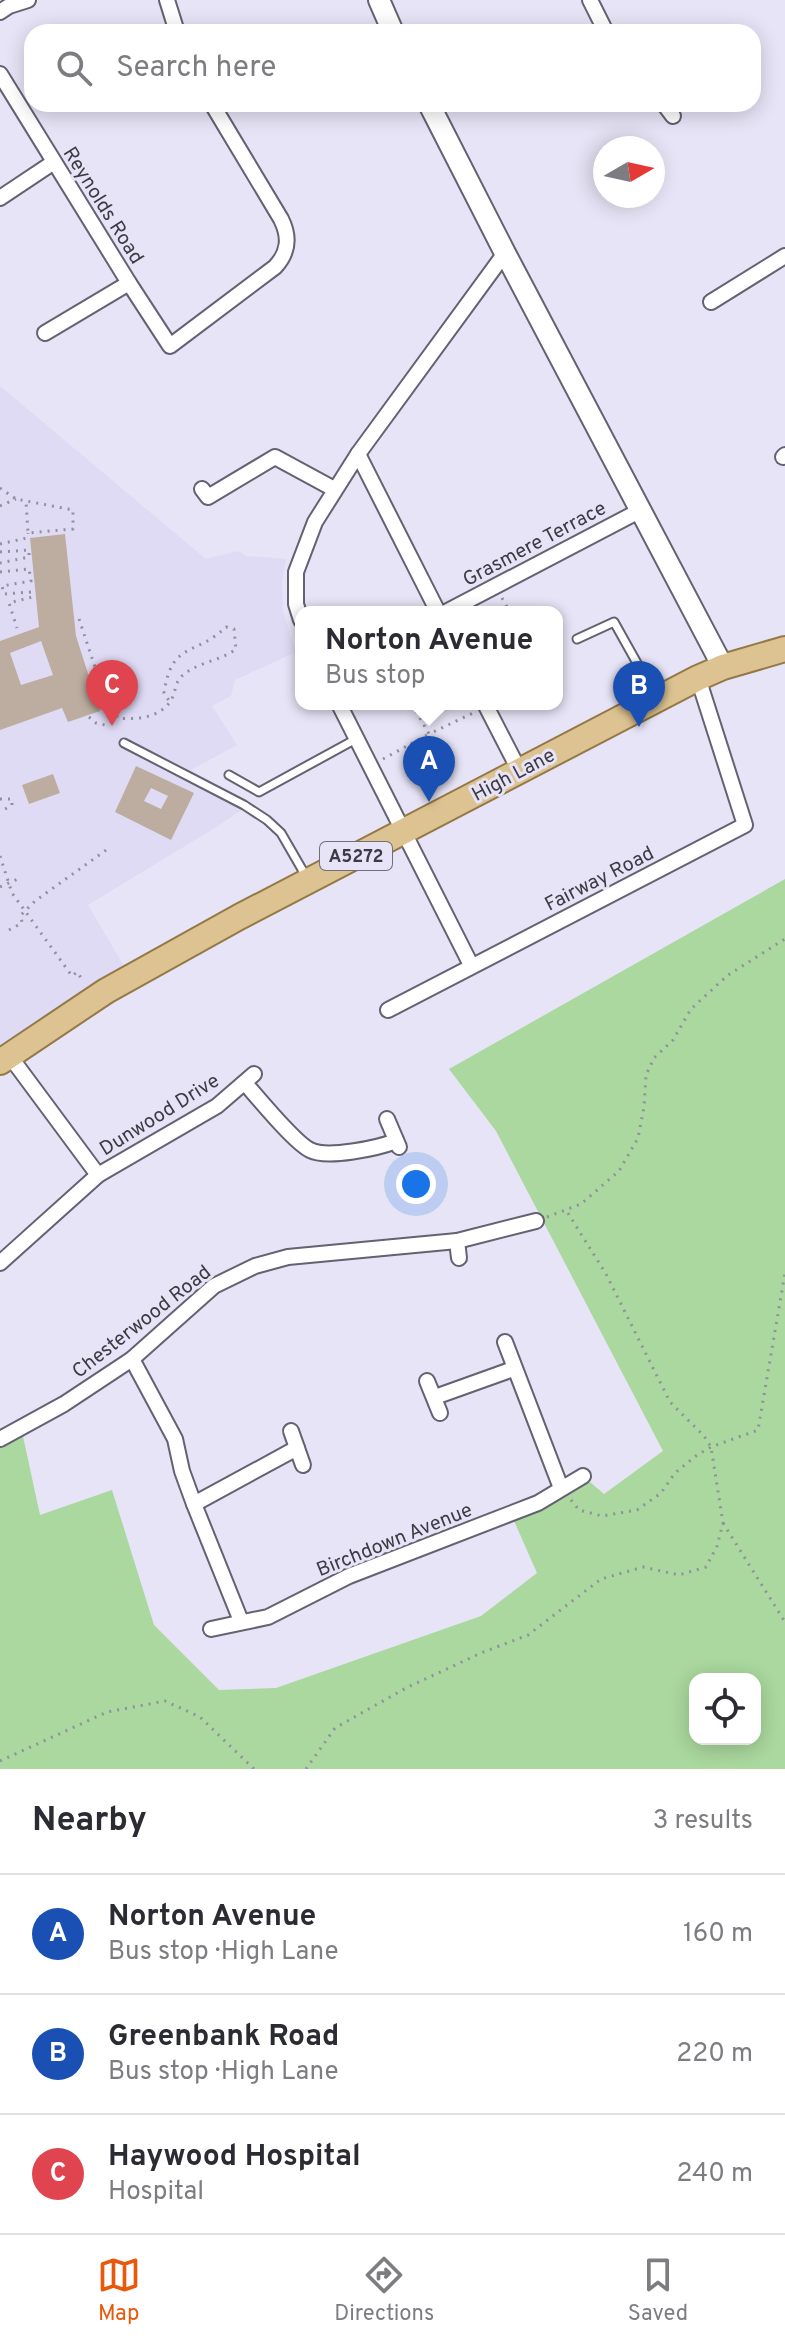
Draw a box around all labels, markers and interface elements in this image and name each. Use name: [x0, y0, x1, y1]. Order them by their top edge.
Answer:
search box: [24, 24, 761, 112]
icon: search: [52, 46, 96, 90]
text: Search here: [116, 50, 276, 87]
north arrow: [593, 136, 665, 208]
street label: Reynolds Road: [56, 143, 149, 270]
street label: Grasmere Terrace: [459, 496, 611, 594]
popup: [295, 606, 563, 710]
text: Norton Avenue: [325, 623, 533, 660]
pin: C: [86, 660, 138, 726]
text: Bus stop: [325, 660, 425, 693]
pin: B: [613, 661, 665, 727]
pin: A: [403, 736, 455, 802]
street label: High Lane: [468, 743, 560, 809]
street label: Fairway Road: [541, 841, 659, 918]
road number: A5272: [320, 842, 392, 870]
street label: Dunwood Drive: [95, 1069, 225, 1163]
your location: [396, 1164, 436, 1204]
street label: Chesterwood Road: [67, 1260, 217, 1385]
street label: Birchdown Avenue: [313, 1498, 476, 1584]
map controls: [689, 1673, 761, 1745]
button: locate: [689, 1673, 761, 1745]
text: Nearby: [32, 1800, 147, 1843]
text: 3 results: [653, 1805, 753, 1838]
text: Norton Avenue: [108, 1899, 316, 1936]
text: A: [49, 1918, 67, 1951]
text: 160 m: [683, 1918, 753, 1951]
text: Bus stop · High Lane: [108, 1936, 339, 1969]
text: Greenbank Road: [108, 2019, 339, 2056]
text: B: [49, 2038, 67, 2071]
text: 220 m: [676, 2038, 753, 2071]
text: Bus stop · High Lane: [108, 2056, 339, 2089]
text: Haywood Hospital: [108, 2139, 361, 2176]
text: C: [50, 2158, 66, 2191]
text: 240 m: [676, 2158, 753, 2191]
text: Hospital: [108, 2176, 204, 2209]
tab: Map: [97, 2253, 141, 2328]
tab: Directions: [334, 2253, 434, 2328]
tab: Saved: [628, 2253, 688, 2328]

